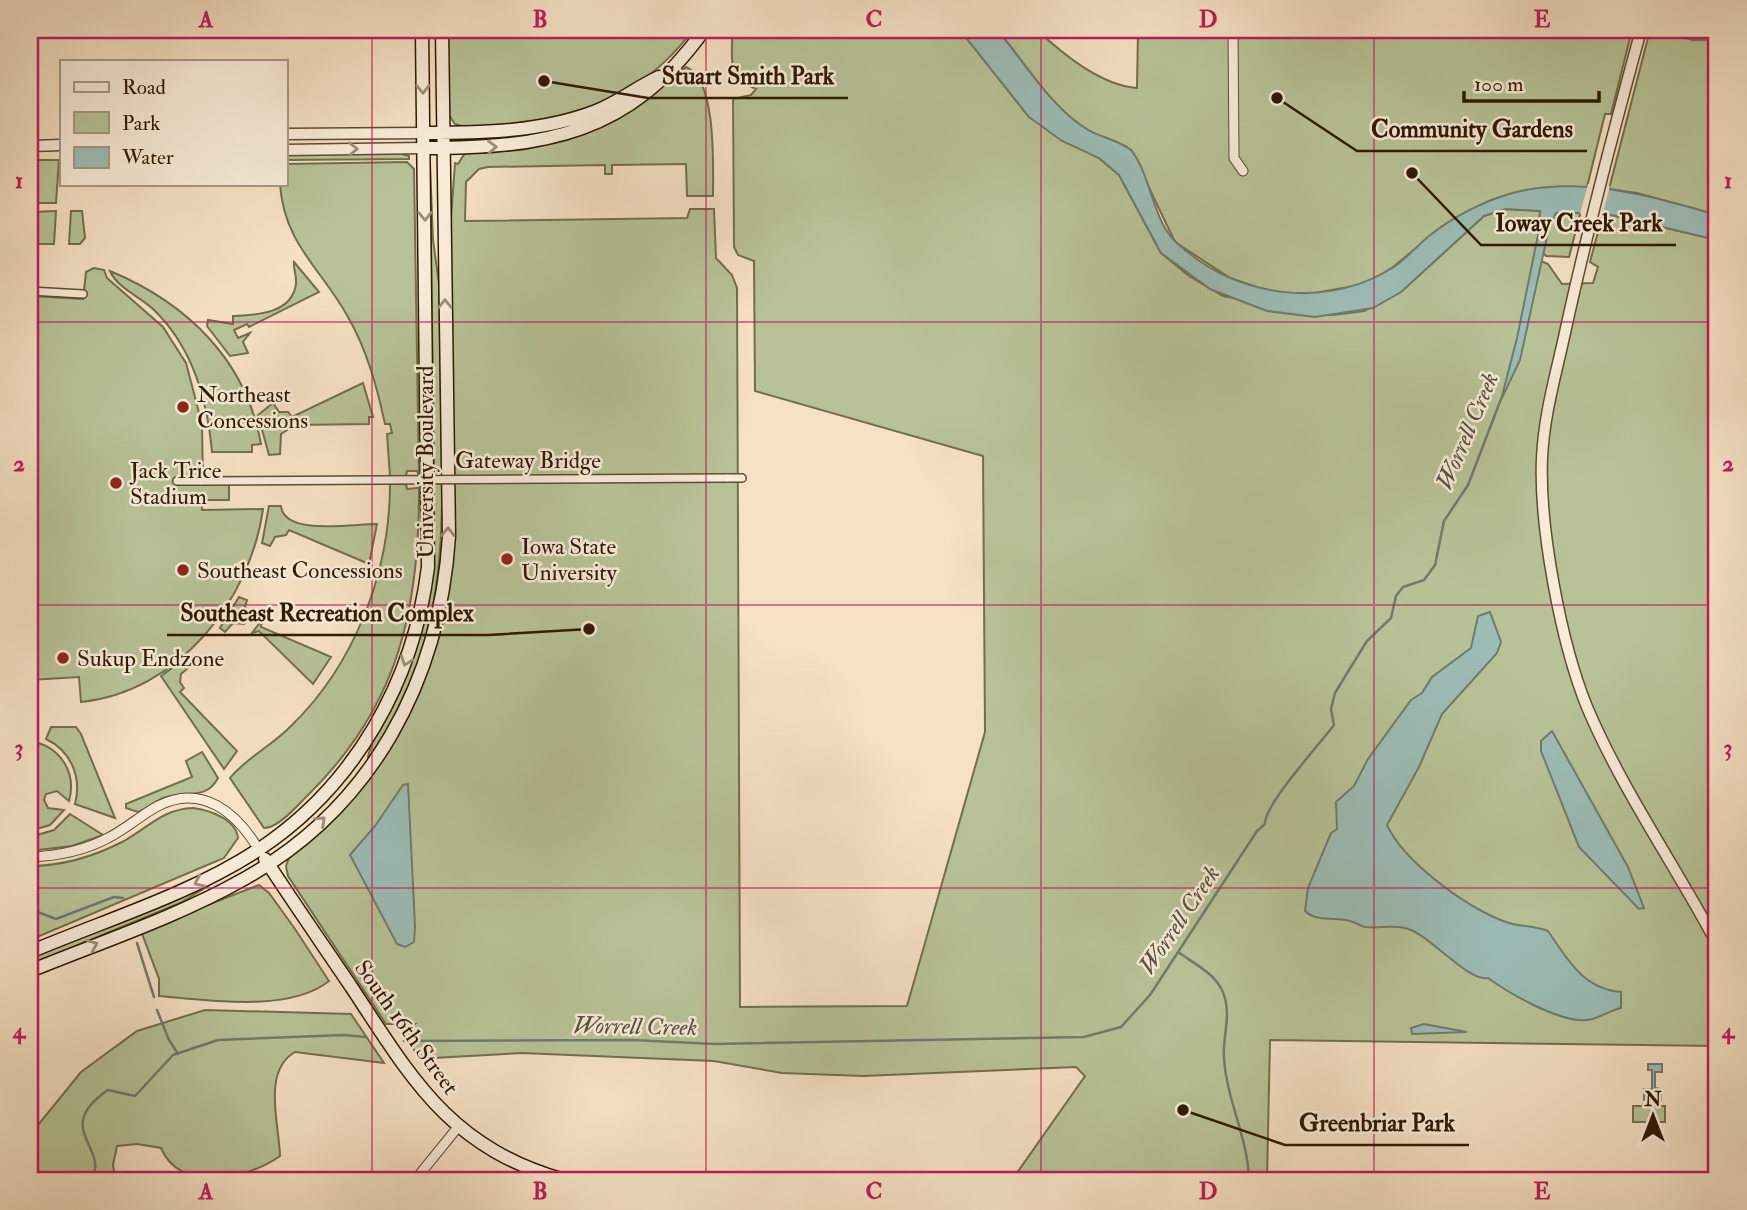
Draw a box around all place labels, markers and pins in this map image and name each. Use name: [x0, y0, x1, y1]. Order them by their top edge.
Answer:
callout: Stuart Smith Park: [648, 53, 848, 98]
callout: Community Gardens: [1357, 106, 1587, 151]
callout: Ioway Creek Park: [1481, 200, 1676, 245]
place label: Northeast Concessions: [197, 380, 308, 435]
marker: Northeast Concessions: [175, 399, 191, 415]
place label: Jack Trice Stadium: [129, 456, 222, 511]
marker: Jack Trice Stadium: [108, 475, 124, 491]
place label: Iowa State University: [521, 532, 618, 587]
marker: Iowa State University: [499, 551, 515, 567]
place label: Southeast Concessions: [197, 556, 403, 585]
marker: Southeast Concessions: [175, 562, 191, 578]
callout: Southeast Recreation Complex: [167, 590, 488, 635]
place label: Sukup Endzone: [77, 644, 225, 674]
marker: Sukup Endzone: [55, 650, 71, 666]
callout: Greenbriar Park: [1285, 1100, 1469, 1145]

